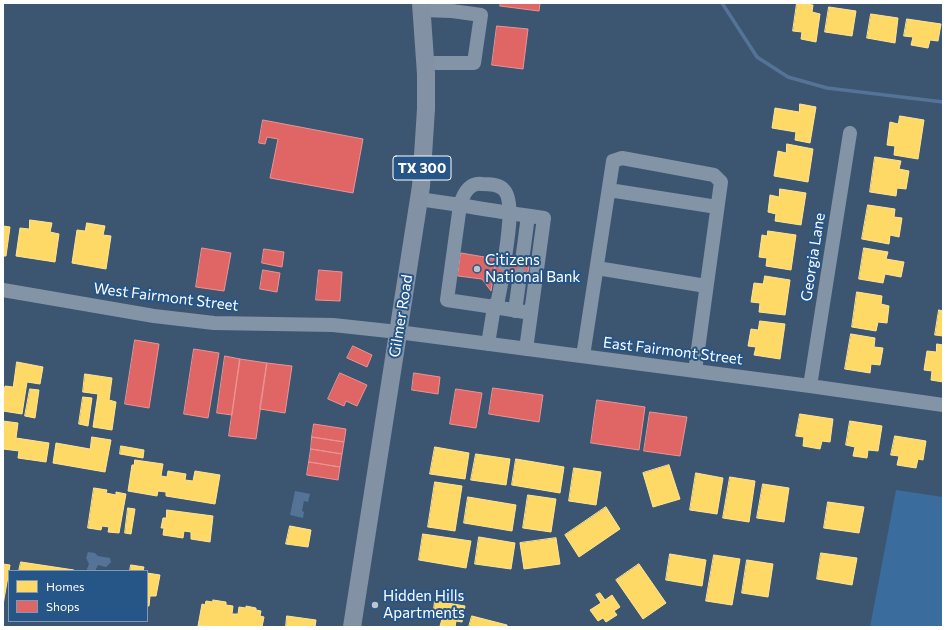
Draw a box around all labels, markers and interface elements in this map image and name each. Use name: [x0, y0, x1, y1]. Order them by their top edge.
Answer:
road number: TX 300: [393, 156, 451, 180]
street label: Georgia Lane: [797, 211, 829, 303]
place label: Citizens National Bank: [485, 251, 580, 286]
marker: Citizens National Bank: [472, 264, 482, 274]
street label: Gilmer Road: [386, 273, 416, 359]
street label: West Fairmont Street: [92, 279, 240, 315]
street label: East Fairmont Street: [602, 333, 744, 369]
legend: [8, 570, 148, 622]
text: Homes: [46, 579, 84, 593]
place label: Hidden Hills Apartments: [383, 587, 465, 622]
text: Shops: [46, 599, 80, 613]
marker: Hidden Hills Apartments: [370, 600, 380, 610]

